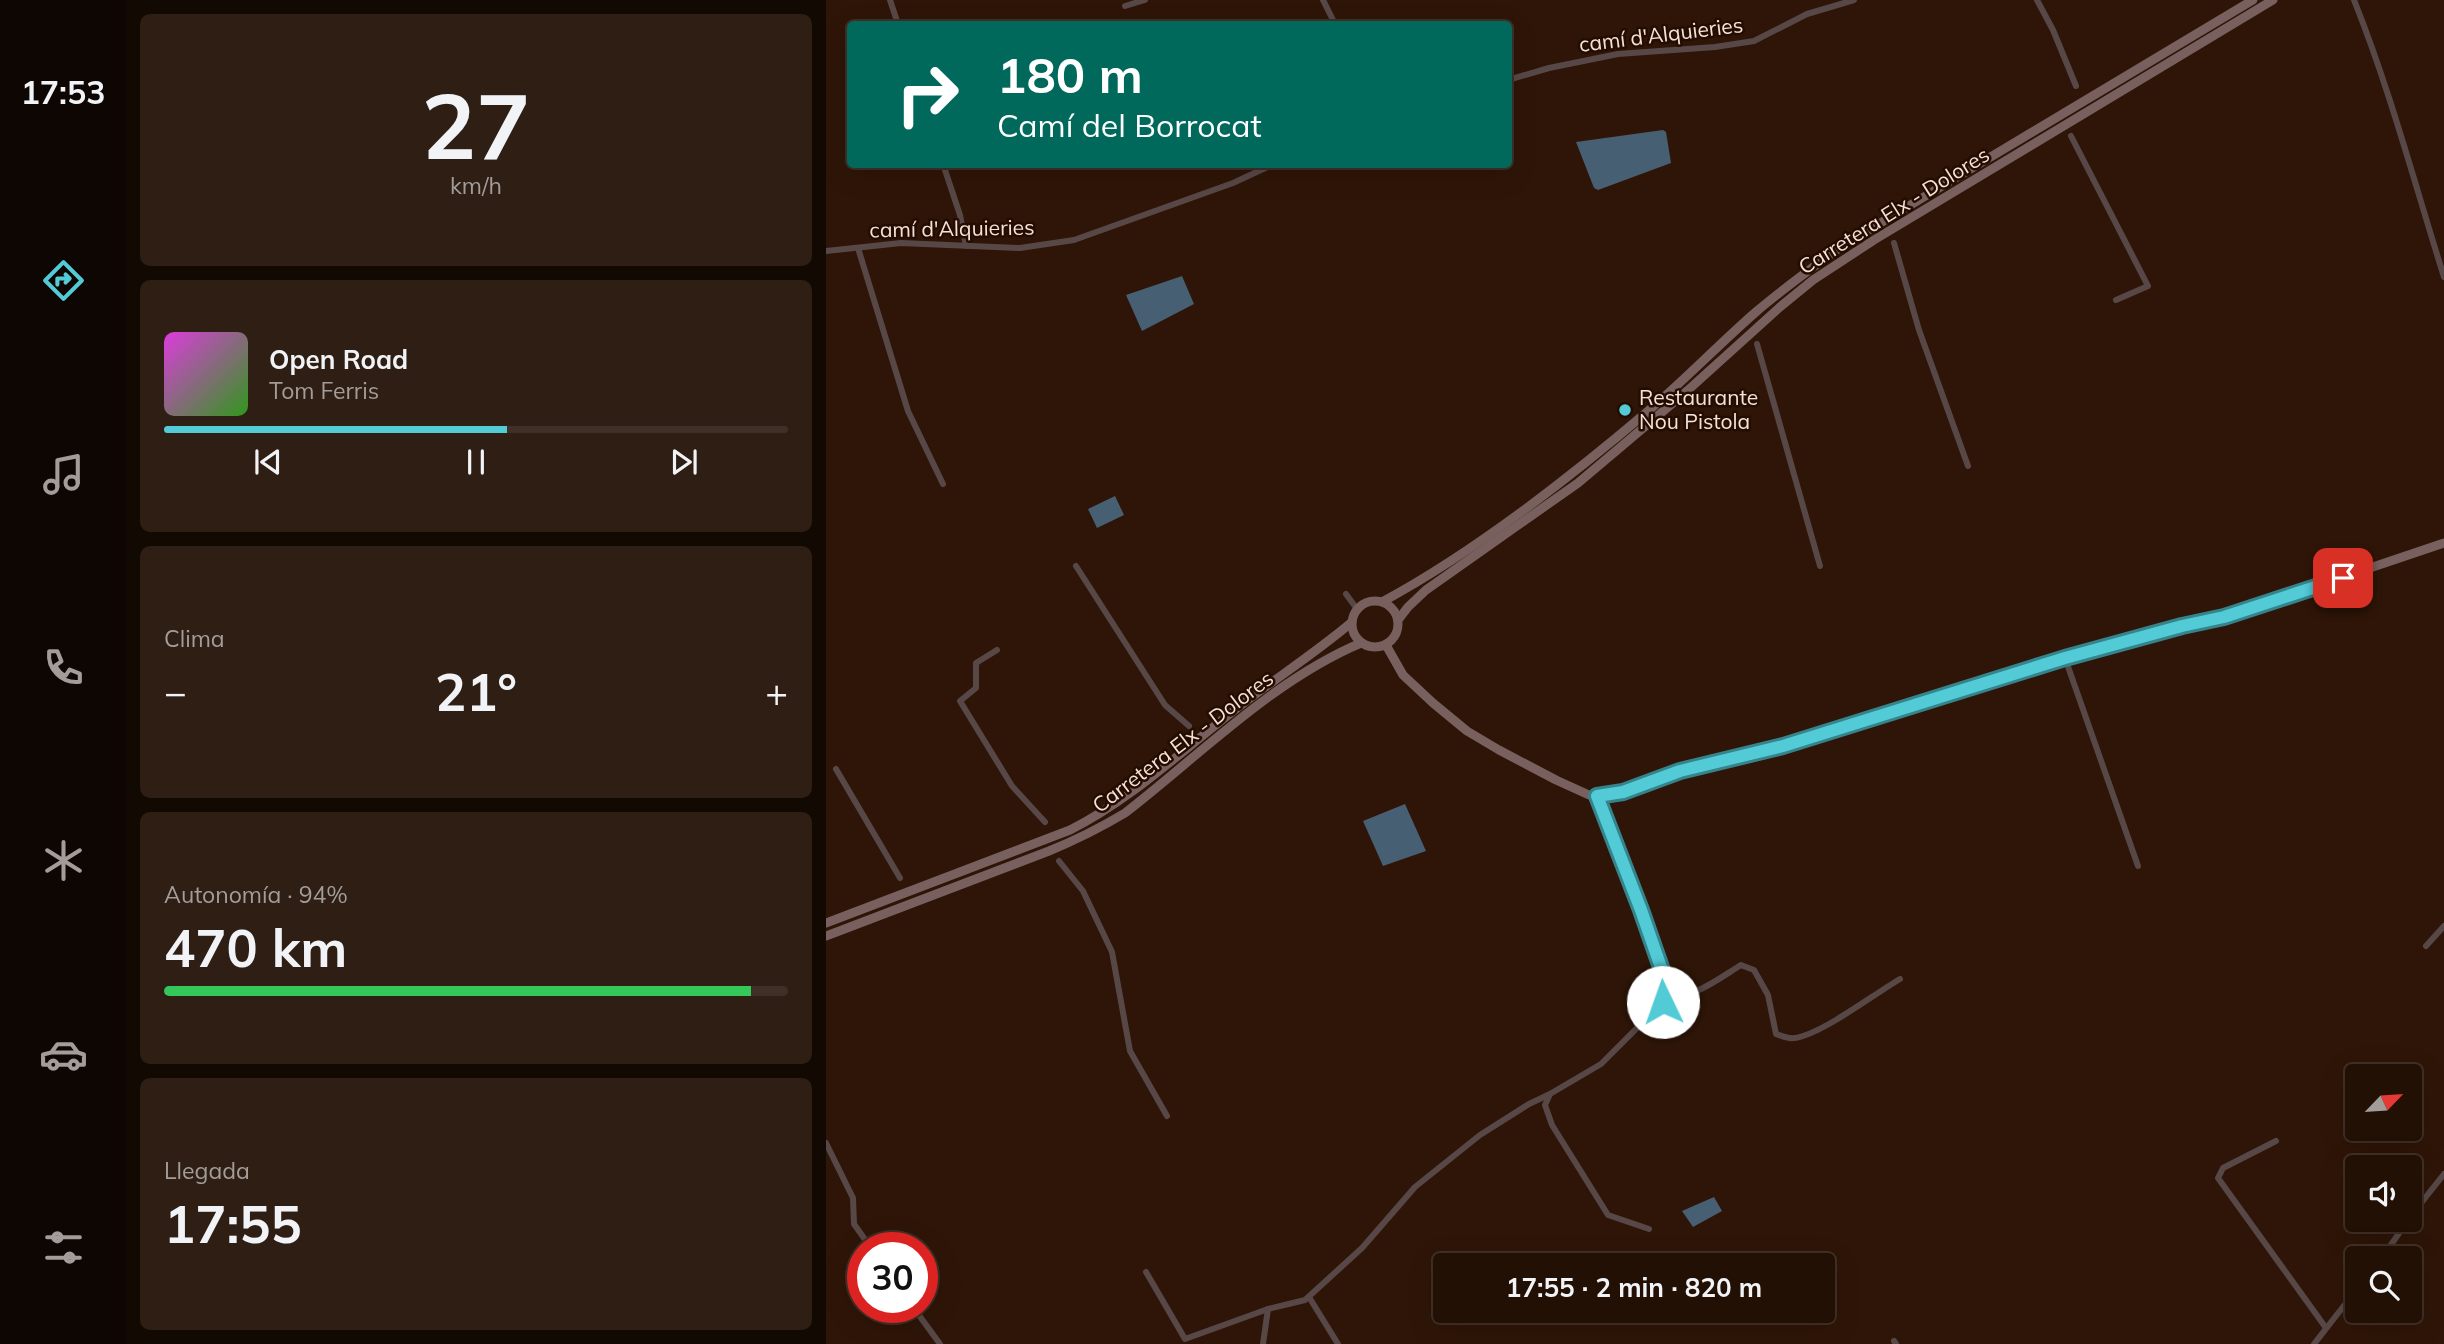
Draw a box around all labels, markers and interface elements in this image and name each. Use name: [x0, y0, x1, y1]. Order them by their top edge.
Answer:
street label: camí d'Alquieries: [1577, 11, 1744, 57]
text: 180 m: [997, 44, 1143, 105]
icon: right: [882, 49, 973, 140]
text: 27: [421, 68, 531, 182]
text: 17:53: [21, 72, 105, 112]
text: Camí del Borrocat: [997, 105, 1262, 145]
street label: Carretera Elx - Dolores: [1793, 141, 1994, 279]
text: km/h: [450, 171, 502, 200]
street label: camí d'Alquieries: [869, 214, 1035, 242]
icon: directions: [39, 256, 88, 305]
text: Open Road: [269, 343, 408, 376]
text: Tom Ferris: [269, 376, 379, 405]
place label: Restaurante Nou Pistola: [1639, 384, 1758, 434]
marker: Restaurante Nou Pistola: [1617, 402, 1633, 418]
icon: previous: [249, 443, 287, 481]
icon: pause: [457, 443, 495, 481]
icon: next: [665, 443, 703, 481]
icon: music: [39, 450, 88, 499]
pin: [2313, 548, 2373, 608]
icon: arrive: [2324, 559, 2362, 597]
text: Clima: [164, 624, 225, 653]
icon: phone: [39, 643, 88, 692]
text: 21°: [435, 659, 517, 724]
street label: Carretera Elx - Dolores: [1087, 665, 1278, 818]
text: −: [164, 668, 187, 716]
text: +: [765, 668, 788, 716]
icon: climate: [39, 836, 88, 885]
text: Autonomía · 94%: [164, 880, 348, 909]
text: 470 km: [164, 915, 347, 980]
position arrow: [1626, 965, 1700, 1039]
icon: car: [39, 1030, 88, 1079]
north arrow: [2345, 1064, 2422, 1141]
map controls: [2345, 1064, 2422, 1323]
button: sound: [2345, 1155, 2422, 1232]
text: Llegada: [164, 1156, 250, 1185]
text: 17:55: [164, 1191, 302, 1256]
icon: filters: [39, 1223, 88, 1272]
speed limit sign: 30: [847, 1232, 938, 1323]
button: search: [2345, 1246, 2422, 1323]
text: 17:55 · 2 min · 820 m: [1506, 1271, 1762, 1304]

